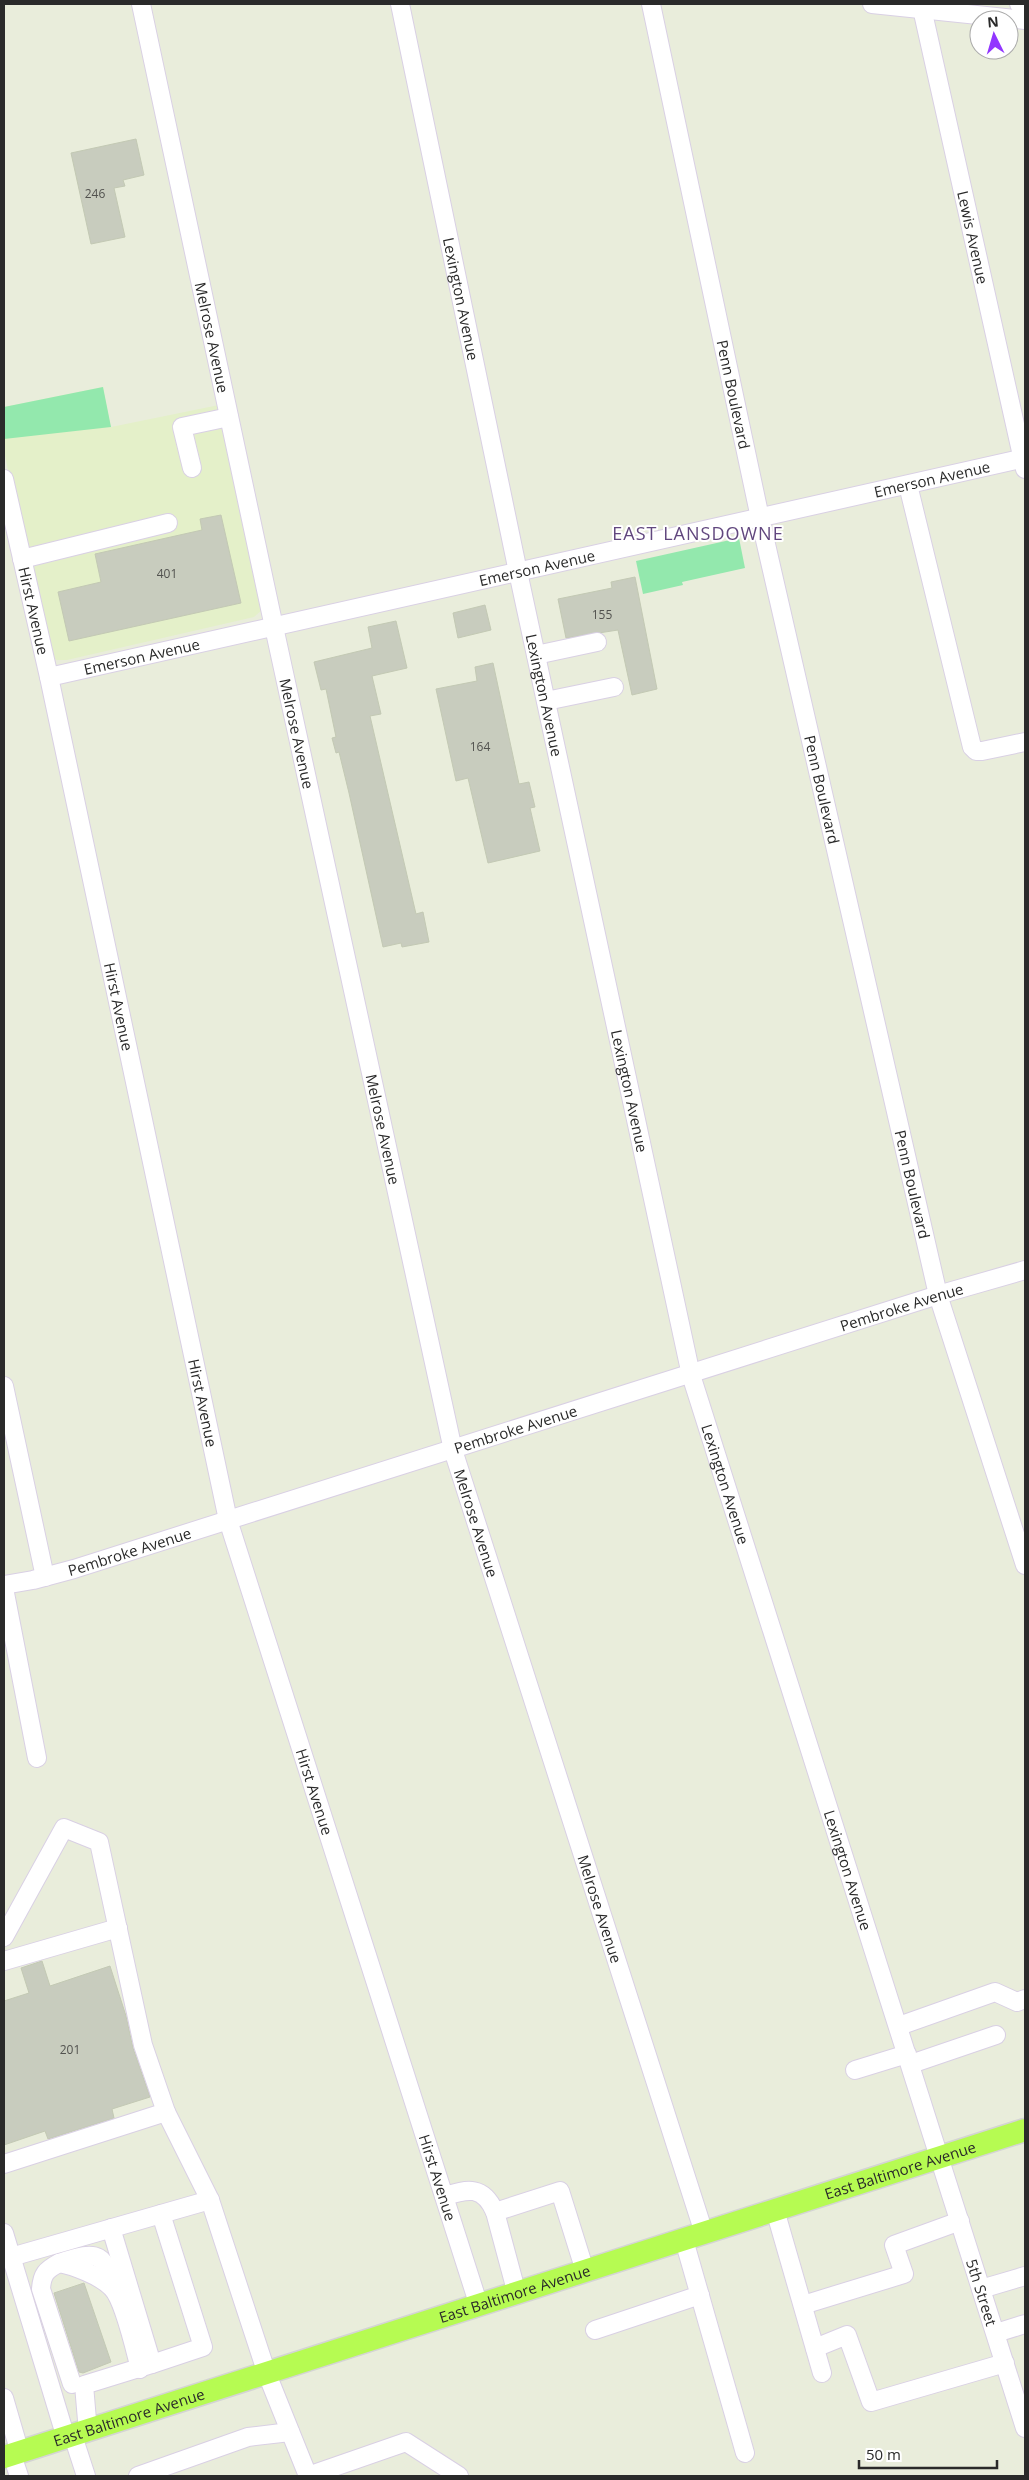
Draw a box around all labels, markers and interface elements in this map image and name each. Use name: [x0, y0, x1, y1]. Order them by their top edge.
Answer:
north arrow: [969, 10, 1019, 60]
text: N: [986, 12, 999, 32]
house number: 246: [85, 185, 105, 202]
street label: Lewis Avenue: [953, 189, 993, 286]
street label: Lexington Avenue: [439, 235, 484, 362]
street label: Melrose Avenue: [191, 280, 234, 395]
street label: Penn Boulevard: [712, 338, 755, 451]
street label: Emerson Avenue: [872, 456, 992, 502]
district label: EAST LANSDOWNE: [612, 521, 784, 545]
street label: Emerson Avenue: [477, 545, 597, 590]
street label: Hirst Avenue: [14, 565, 54, 657]
house number: 401: [157, 565, 177, 582]
house number: 155: [592, 606, 612, 623]
street label: Lexington Avenue: [522, 632, 567, 758]
street label: Emerson Avenue: [82, 633, 202, 679]
street label: Melrose Avenue: [275, 676, 319, 791]
street label: Penn Boulevard: [800, 733, 844, 846]
house number: 164: [470, 738, 490, 755]
street label: Hirst Avenue: [100, 961, 138, 1053]
street label: Lexington Avenue: [607, 1028, 653, 1154]
street label: Melrose Avenue: [361, 1072, 405, 1186]
street label: Penn Boulevard: [890, 1128, 935, 1241]
street label: Pembroke Avenue: [837, 1278, 966, 1335]
street label: Hirst Avenue: [184, 1357, 222, 1449]
street label: Pembroke Avenue: [451, 1400, 580, 1458]
street label: Lexington Avenue: [697, 1421, 754, 1547]
street label: Melrose Avenue: [450, 1466, 503, 1580]
street label: Pembroke Avenue: [66, 1523, 194, 1580]
street label: Hirst Avenue: [292, 1746, 338, 1837]
street label: Lexington Avenue: [820, 1808, 876, 1933]
street label: Melrose Avenue: [573, 1852, 627, 1965]
house number: 201: [60, 2041, 80, 2058]
street label: Hirst Avenue: [415, 2132, 461, 2223]
street label: East Baltimore Avenue: [822, 2136, 978, 2204]
street label: 5th Street: [962, 2256, 1002, 2328]
street label: East Baltimore Avenue: [436, 2260, 593, 2327]
street label: East Baltimore Avenue: [51, 2383, 207, 2451]
scale bar: [859, 2438, 996, 2470]
text: 50 m: [866, 2444, 901, 2464]

